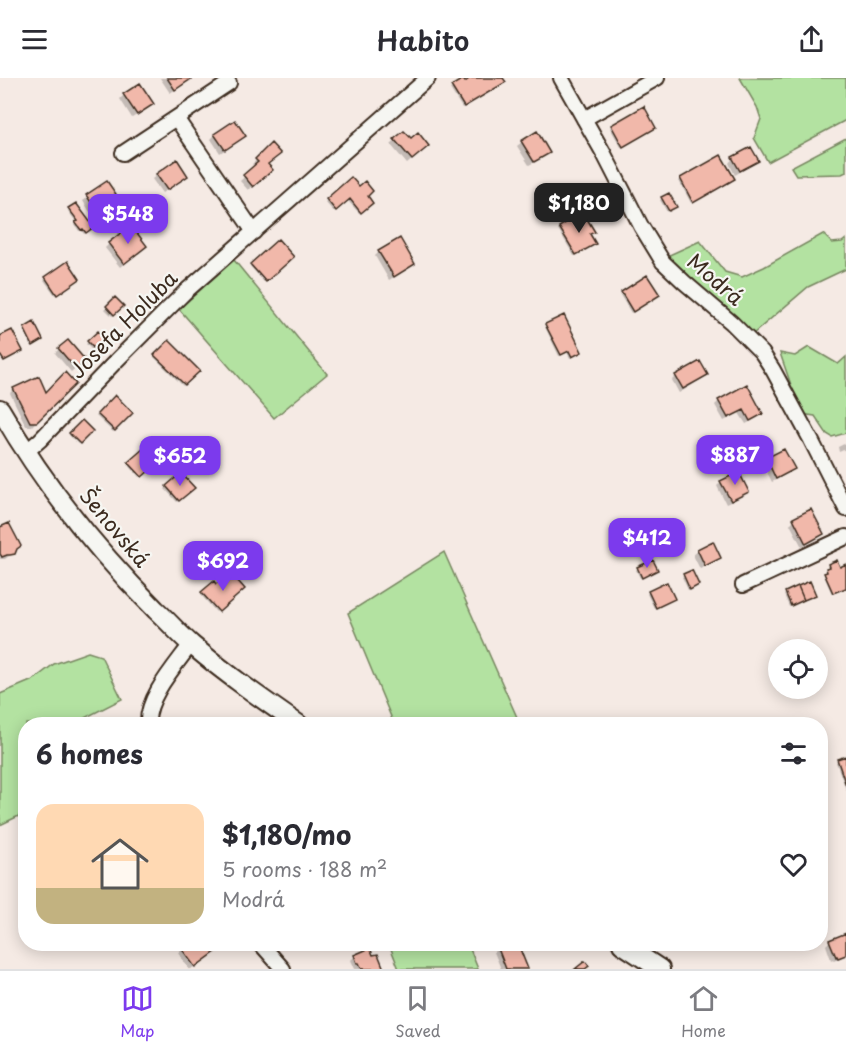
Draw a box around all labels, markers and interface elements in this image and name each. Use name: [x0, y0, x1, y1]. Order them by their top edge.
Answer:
text: Habito: [377, 19, 469, 60]
icon: menu: [18, 23, 51, 56]
icon: share: [795, 23, 828, 56]
pin: $1,180: [530, 183, 628, 234]
text: $1,180: [548, 187, 610, 217]
pin: $548: [92, 194, 164, 245]
text: $548: [102, 198, 154, 228]
street label: Modrá: [681, 245, 752, 313]
street label: Josefa Holuba: [61, 262, 184, 385]
pin: $887: [699, 435, 771, 486]
pin: $652: [144, 436, 216, 487]
text: $887: [710, 439, 760, 469]
text: $652: [154, 440, 206, 470]
street label: Šenovská: [73, 480, 158, 574]
pin: $412: [611, 518, 683, 569]
text: $412: [622, 522, 672, 552]
pin: $692: [187, 541, 259, 592]
text: $692: [197, 545, 249, 575]
map controls: [768, 639, 828, 699]
button: locate: [768, 639, 828, 699]
text: 6 homes: [36, 734, 143, 773]
icon: filters: [777, 737, 810, 770]
text: $1,180/mo: [222, 815, 351, 854]
icon: home: [84, 828, 156, 900]
icon: heart: [777, 848, 810, 881]
text: 5 rooms · 188 m²: [222, 854, 387, 884]
text: Modrá: [222, 884, 285, 914]
tab: Map: [120, 982, 155, 1042]
tab: Saved: [395, 982, 441, 1042]
tab: Home: [681, 982, 726, 1042]

